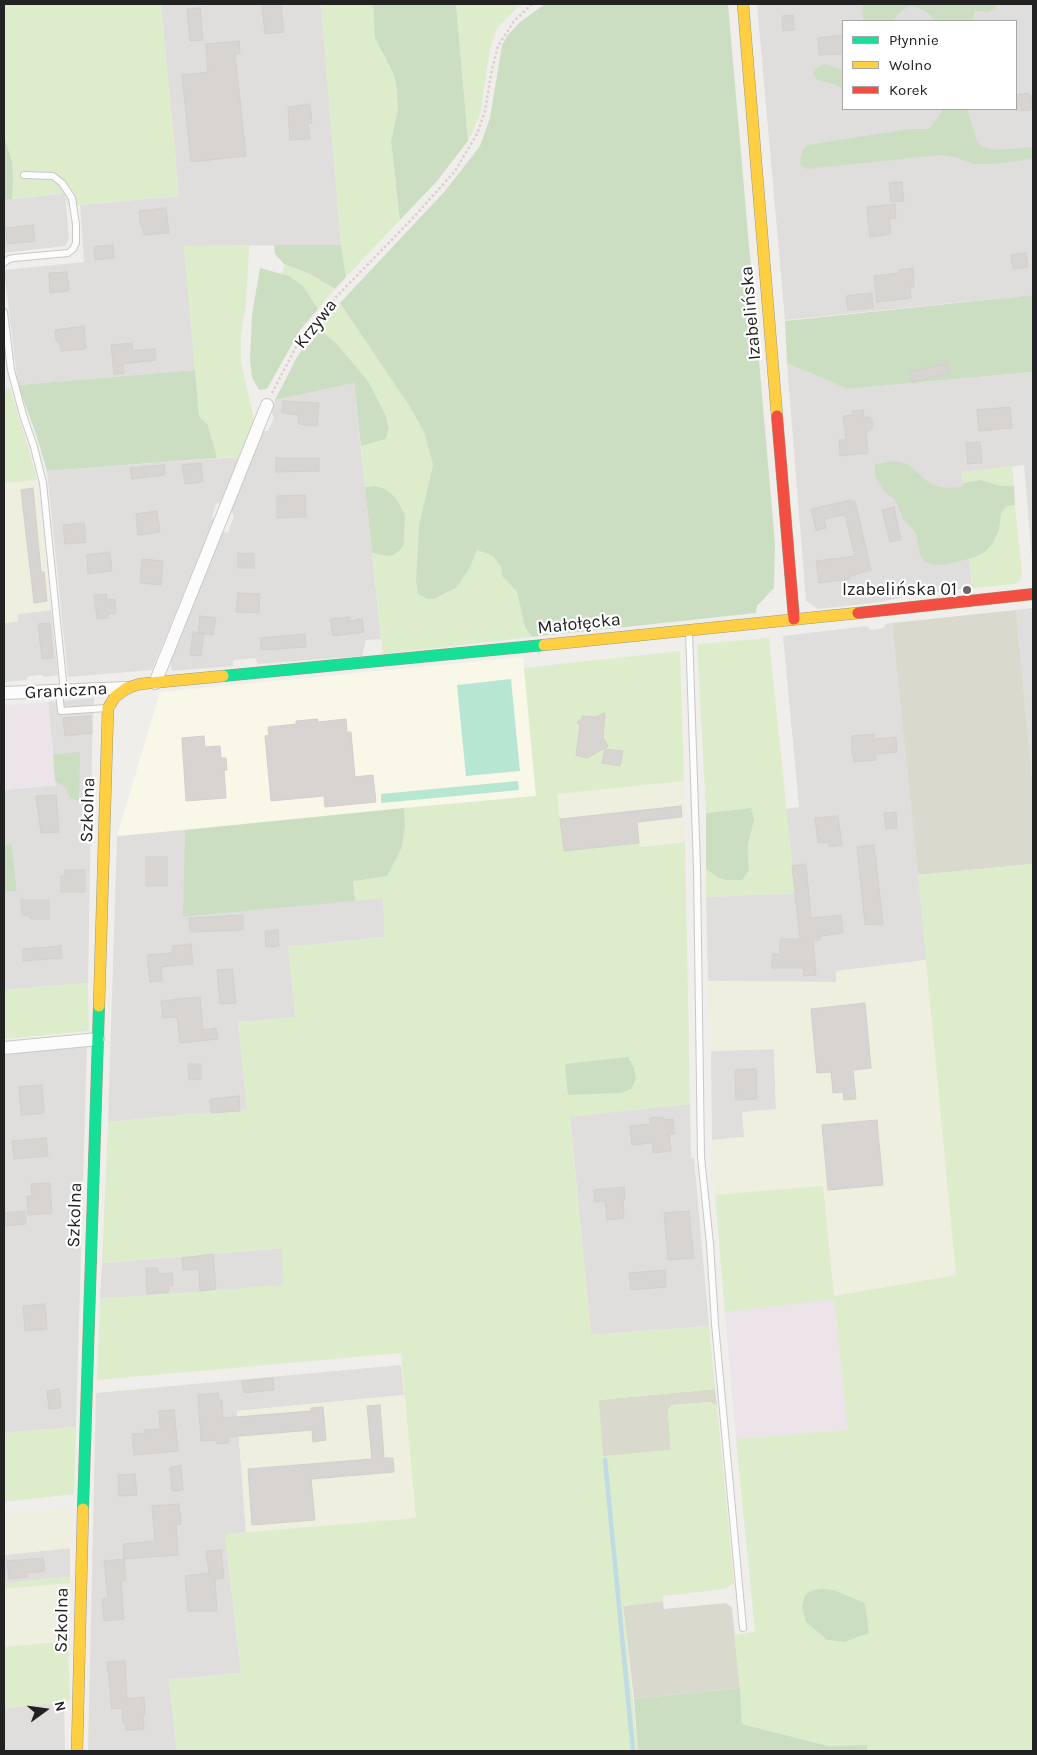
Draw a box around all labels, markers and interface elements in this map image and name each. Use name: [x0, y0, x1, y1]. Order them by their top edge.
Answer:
legend: [842, 20, 1017, 110]
text: Płynnie: [889, 31, 939, 49]
text: Wolno: [889, 56, 932, 74]
text: Korek: [889, 81, 928, 99]
street label: Izabelińska: [736, 265, 766, 361]
street label: Krzywa: [290, 295, 342, 353]
place label: Izabelińska 01: [842, 579, 957, 601]
marker: Izabelińska 01: [961, 584, 973, 596]
street label: Małołęcka: [536, 609, 622, 639]
street label: Graniczna: [24, 678, 108, 704]
street label: Szkolna: [76, 777, 100, 843]
street label: Szkolna: [63, 1182, 87, 1248]
street label: Szkolna: [51, 1587, 73, 1653]
north arrow: [20, 1685, 70, 1735]
text: N: [51, 1699, 70, 1713]

